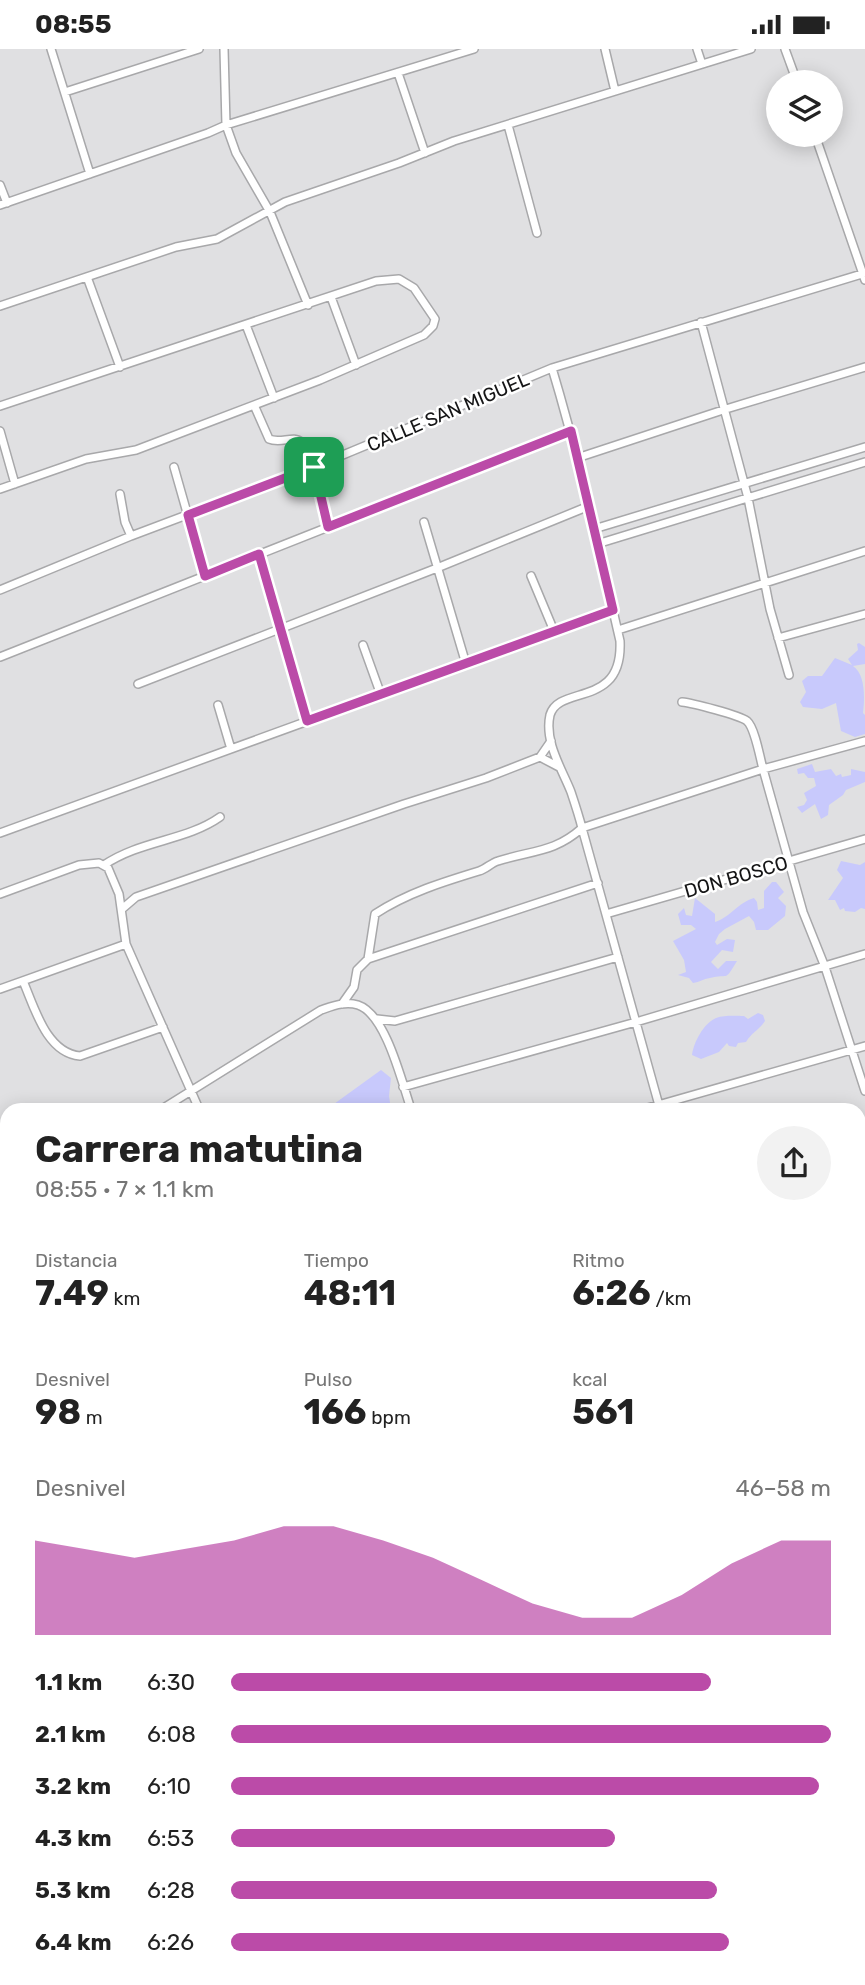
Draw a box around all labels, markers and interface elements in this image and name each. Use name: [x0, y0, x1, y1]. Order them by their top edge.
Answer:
text: 08:55: [35, 9, 111, 40]
map controls: [766, 70, 843, 147]
button: layers: [766, 70, 843, 147]
street label: CALLE SAN MIGUEL: [364, 367, 533, 457]
pin: [284, 437, 344, 497]
icon: arrive: [295, 448, 333, 486]
street label: DON BOSCO: [682, 851, 790, 903]
text: Carrera matutina: [35, 1126, 363, 1172]
button: share: [757, 1126, 831, 1200]
text: 08:55 · 7 × 1.1 km: [35, 1175, 214, 1203]
text: Distancia: [35, 1249, 117, 1272]
text: Tiempo: [304, 1249, 369, 1272]
text: Ritmo: [572, 1249, 625, 1272]
text: 7.49: [35, 1272, 109, 1314]
text: 48:11: [304, 1272, 396, 1314]
text: 6:26: [572, 1272, 651, 1314]
text: km: [109, 1287, 140, 1310]
text: /km: [651, 1287, 691, 1310]
text: Desnivel: [35, 1368, 110, 1391]
text: Pulso: [304, 1368, 353, 1391]
text: kcal: [572, 1368, 607, 1391]
text: 98: [35, 1391, 81, 1433]
text: 166: [304, 1391, 367, 1433]
text: 561: [572, 1391, 634, 1433]
text: m: [81, 1406, 103, 1429]
text: bpm: [367, 1406, 411, 1429]
text: Desnivel: [35, 1474, 126, 1502]
text: 46–58 m: [735, 1474, 831, 1502]
text: 1.1 km: [35, 1668, 102, 1696]
text: 6:30: [147, 1668, 195, 1696]
text: 2.1 km: [35, 1720, 106, 1748]
text: 6:08: [147, 1720, 196, 1748]
text: 3.2 km: [35, 1772, 111, 1800]
text: 6:10: [147, 1772, 191, 1800]
text: 4.3 km: [35, 1824, 112, 1852]
text: 6:53: [147, 1824, 194, 1852]
text: 5.3 km: [35, 1876, 111, 1904]
text: 6:28: [147, 1876, 195, 1904]
text: 6.4 km: [35, 1928, 111, 1956]
text: 6:26: [147, 1928, 194, 1956]

